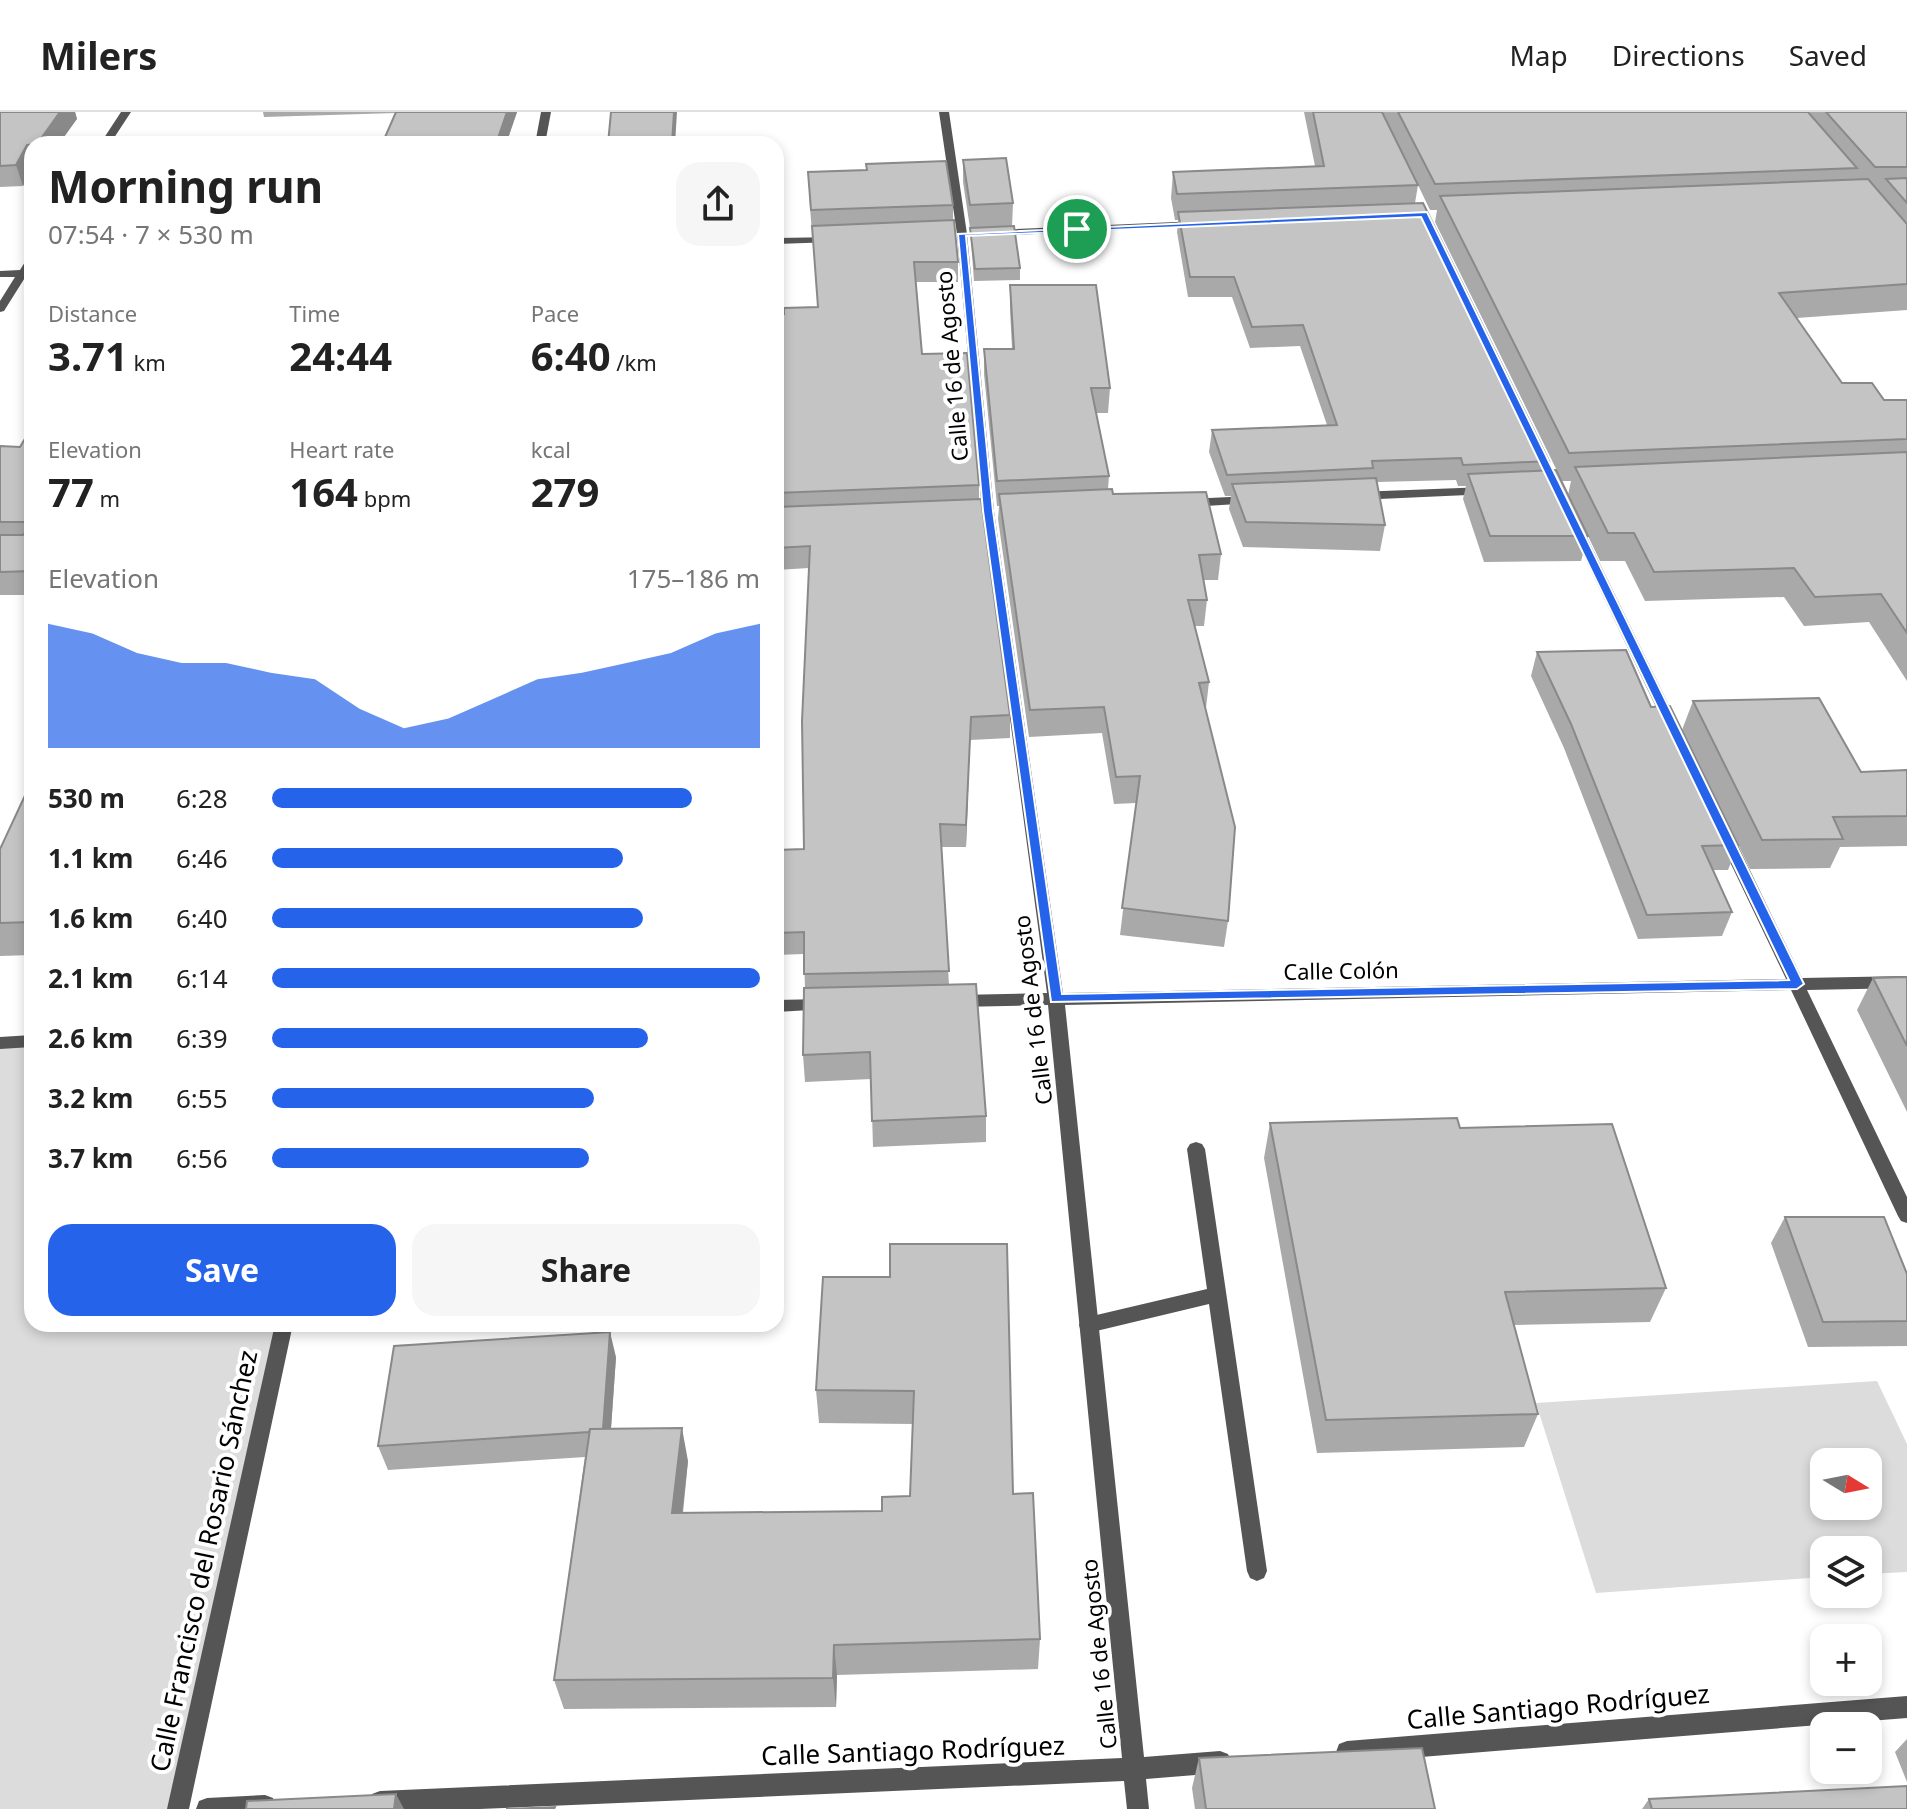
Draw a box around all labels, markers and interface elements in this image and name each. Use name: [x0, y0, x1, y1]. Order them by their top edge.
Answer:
text: Milers: [40, 29, 157, 81]
text: Map: [1509, 36, 1568, 74]
text: Directions: [1612, 36, 1745, 74]
text: Saved: [1789, 36, 1867, 74]
text: Morning run: [48, 156, 323, 216]
button: share: [676, 162, 760, 246]
pin: [1043, 195, 1111, 263]
icon: arrive: [1055, 207, 1099, 251]
text: 07:54 · 7 × 530 m: [48, 216, 254, 252]
street label: Calle 16 de Agosto: [928, 270, 974, 463]
text: Distance: [48, 298, 137, 328]
text: Time: [289, 298, 340, 328]
text: Pace: [531, 298, 579, 328]
text: 3.71: [48, 328, 128, 383]
text: 24:44: [289, 328, 392, 383]
text: 6:40: [531, 328, 611, 383]
text: km: [128, 347, 166, 377]
text: /km: [611, 347, 657, 377]
text: Elevation: [48, 434, 142, 464]
text: Heart rate: [289, 434, 394, 464]
text: kcal: [531, 434, 571, 464]
text: 77: [48, 464, 94, 519]
text: 164: [289, 464, 358, 519]
text: 279: [531, 464, 599, 519]
text: m: [94, 483, 120, 513]
text: bpm: [358, 483, 411, 513]
text: Elevation: [48, 560, 159, 596]
text: 175–186 m: [627, 560, 760, 596]
text: 530 m: [48, 780, 125, 816]
text: 6:28: [176, 780, 228, 816]
text: 1.1 km: [48, 840, 133, 876]
text: 6:46: [176, 840, 228, 876]
text: 1.6 km: [48, 900, 133, 936]
text: 6:40: [176, 900, 228, 936]
street label: Calle 16 de Agosto: [1005, 914, 1059, 1107]
street label: Calle Colón: [1283, 954, 1399, 986]
text: 2.1 km: [48, 960, 133, 996]
text: 6:14: [176, 960, 228, 996]
text: 2.6 km: [48, 1020, 133, 1056]
text: 6:39: [176, 1020, 228, 1056]
text: 3.2 km: [48, 1080, 133, 1116]
text: 6:55: [176, 1080, 228, 1116]
text: 3.7 km: [48, 1140, 133, 1176]
text: 6:56: [176, 1140, 228, 1176]
button: Save: [48, 1224, 396, 1316]
button: Share: [412, 1224, 760, 1316]
street label: Calle Francisco del Rosario Sánchez: [141, 1347, 265, 1775]
north arrow: [1810, 1448, 1882, 1520]
map controls: [1810, 1448, 1882, 1784]
button: layers: [1810, 1536, 1882, 1608]
street label: Calle 16 de Agosto: [1073, 1558, 1123, 1751]
button: +: [1810, 1624, 1882, 1696]
street label: Calle Santiago Rodríguez: [1405, 1675, 1711, 1737]
button: −: [1810, 1712, 1882, 1784]
street label: Calle Santiago Rodríguez: [760, 1727, 1065, 1773]

